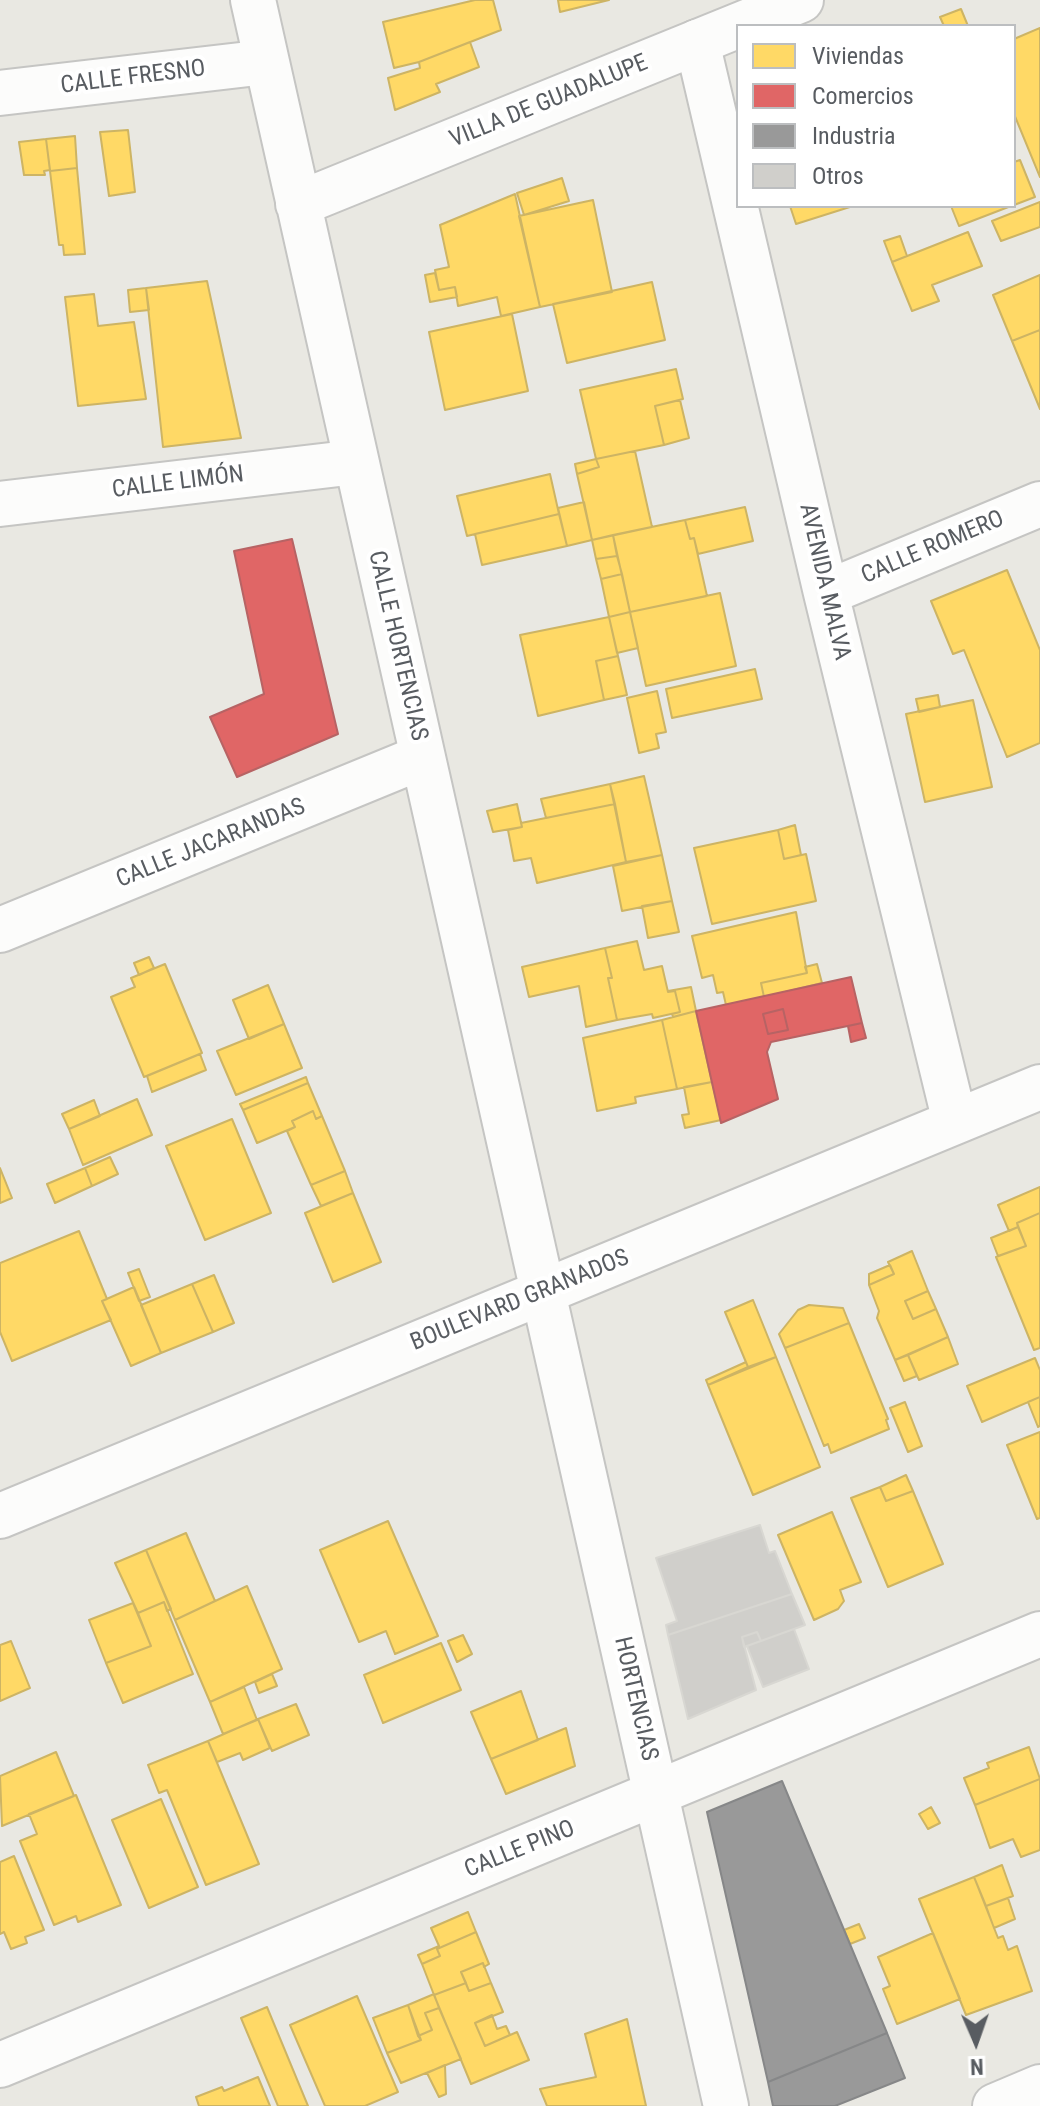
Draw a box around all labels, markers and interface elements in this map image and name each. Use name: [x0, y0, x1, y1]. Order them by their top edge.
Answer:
legend: [736, 24, 1016, 208]
text: Viviendas: [812, 42, 904, 70]
street label: VILLA DE GUADALUPE: [446, 49, 652, 155]
street label: CALLE FRESNO: [59, 55, 207, 101]
text: Comercios: [812, 82, 914, 110]
text: Industria: [812, 122, 896, 150]
text: Otros: [812, 162, 864, 190]
street label: CALLE LIMÓN: [110, 461, 246, 505]
street label: AVENIDA MALVA: [792, 501, 856, 663]
street label: CALLE ROMERO: [857, 505, 1009, 591]
street label: CALLE HORTENCIAS: [361, 548, 433, 744]
street label: CALLE JACARANDAS: [112, 793, 310, 895]
street label: BOULEVARD GRANADOS: [407, 1244, 633, 1358]
street label: HORTENCIAS: [607, 1634, 663, 1764]
street label: CALLE PINO: [461, 1815, 579, 1885]
north arrow: [936, 2002, 1016, 2082]
text: N: [970, 2054, 984, 2079]

